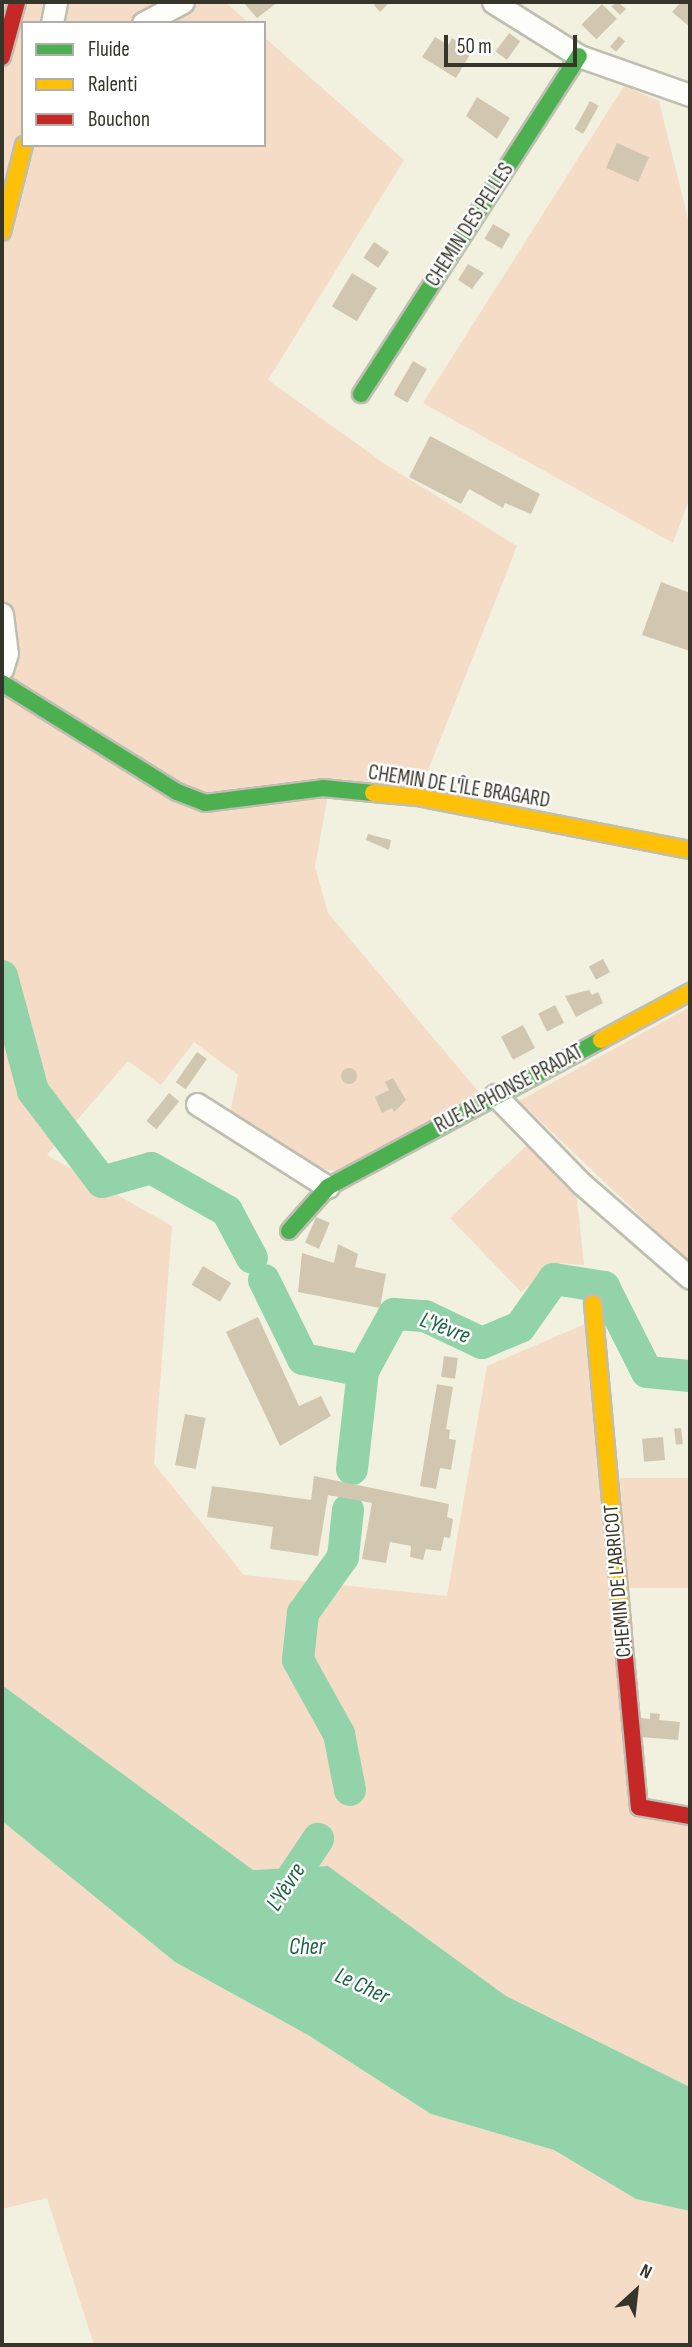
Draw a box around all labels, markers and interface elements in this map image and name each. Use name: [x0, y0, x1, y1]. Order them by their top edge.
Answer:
legend: [21, 21, 266, 147]
scale bar: [447, 21, 580, 65]
text: 50 m: [457, 34, 492, 59]
text: Fluide: [88, 37, 130, 62]
text: Ralenti: [88, 72, 137, 97]
text: Bouchon: [88, 107, 150, 132]
street label: CHEMIN DES PELLES: [421, 158, 519, 292]
street label: CHEMIN DE L'ÎLE BRAGARD: [366, 760, 552, 814]
street label: RUE ALPHONSE PRADAT: [431, 1039, 587, 1139]
water label: L'Yèvre: [416, 1306, 474, 1350]
street label: CHEMIN DE L'ABRICOT: [599, 1504, 637, 1658]
water label: L'Yèvre: [260, 1858, 312, 1916]
water label: Cher: [289, 1933, 325, 1961]
water label: Le Cher: [330, 1962, 394, 2010]
north arrow: [601, 2256, 671, 2326]
text: N: [636, 2259, 656, 2284]

